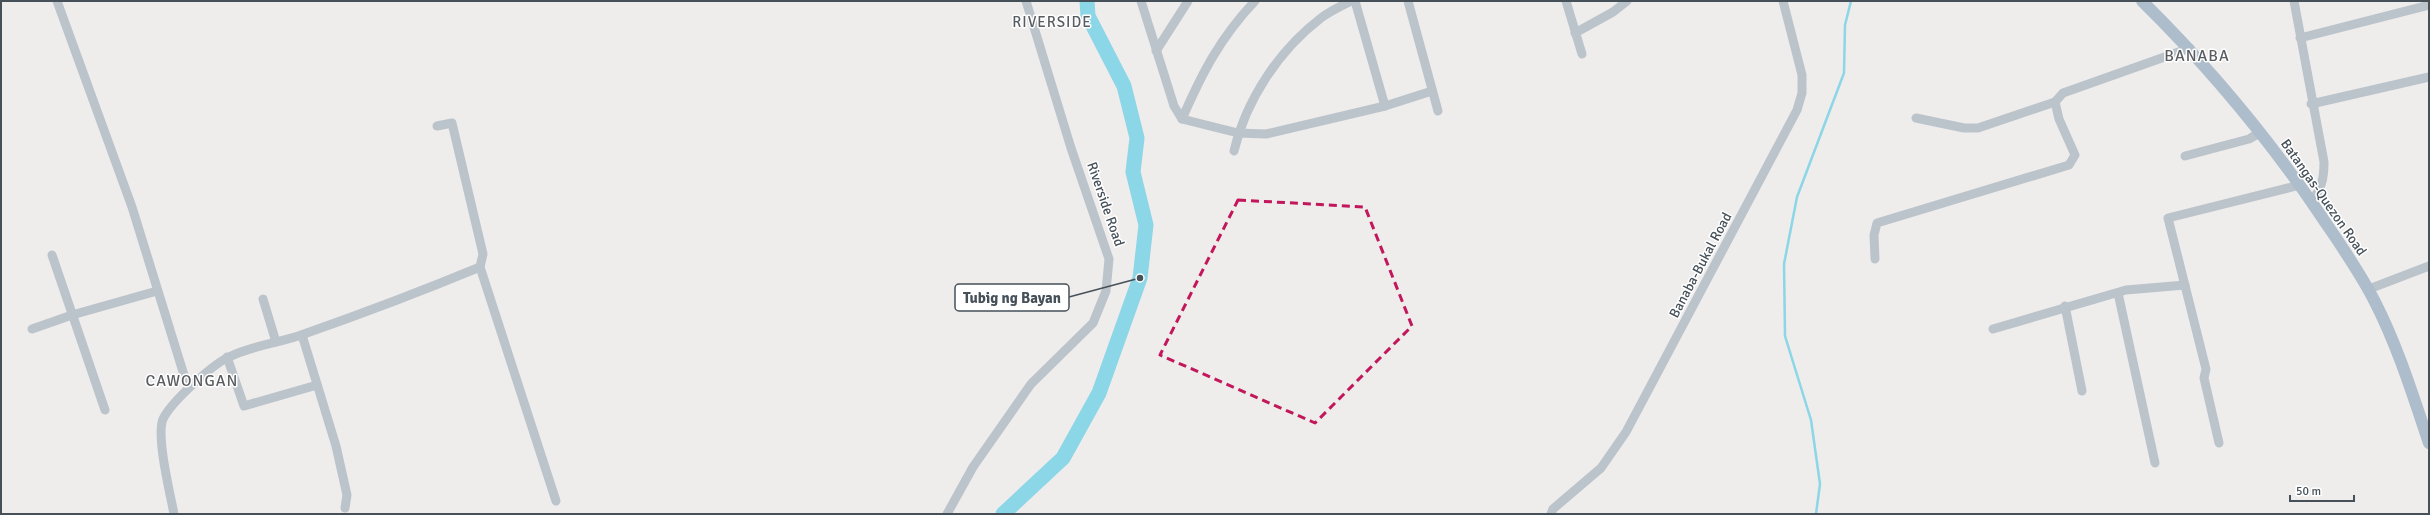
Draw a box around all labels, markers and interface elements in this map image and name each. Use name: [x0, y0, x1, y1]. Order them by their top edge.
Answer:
district label: RIVERSIDE: [1012, 13, 1092, 31]
district label: BANABA: [2164, 46, 2230, 66]
street label: Batangas-Quezon Road: [2277, 136, 2370, 259]
street label: Riverside Road: [1083, 160, 1128, 248]
street label: Banaba-Bukal Road: [1665, 210, 1735, 321]
callout: Tubig ng Bayan: [955, 284, 1069, 311]
text: Tubig ng Bayan: [963, 289, 1061, 307]
district label: CAWONGAN: [146, 371, 238, 391]
scale bar: [2290, 477, 2354, 503]
text: 50 m: [2296, 484, 2321, 499]

